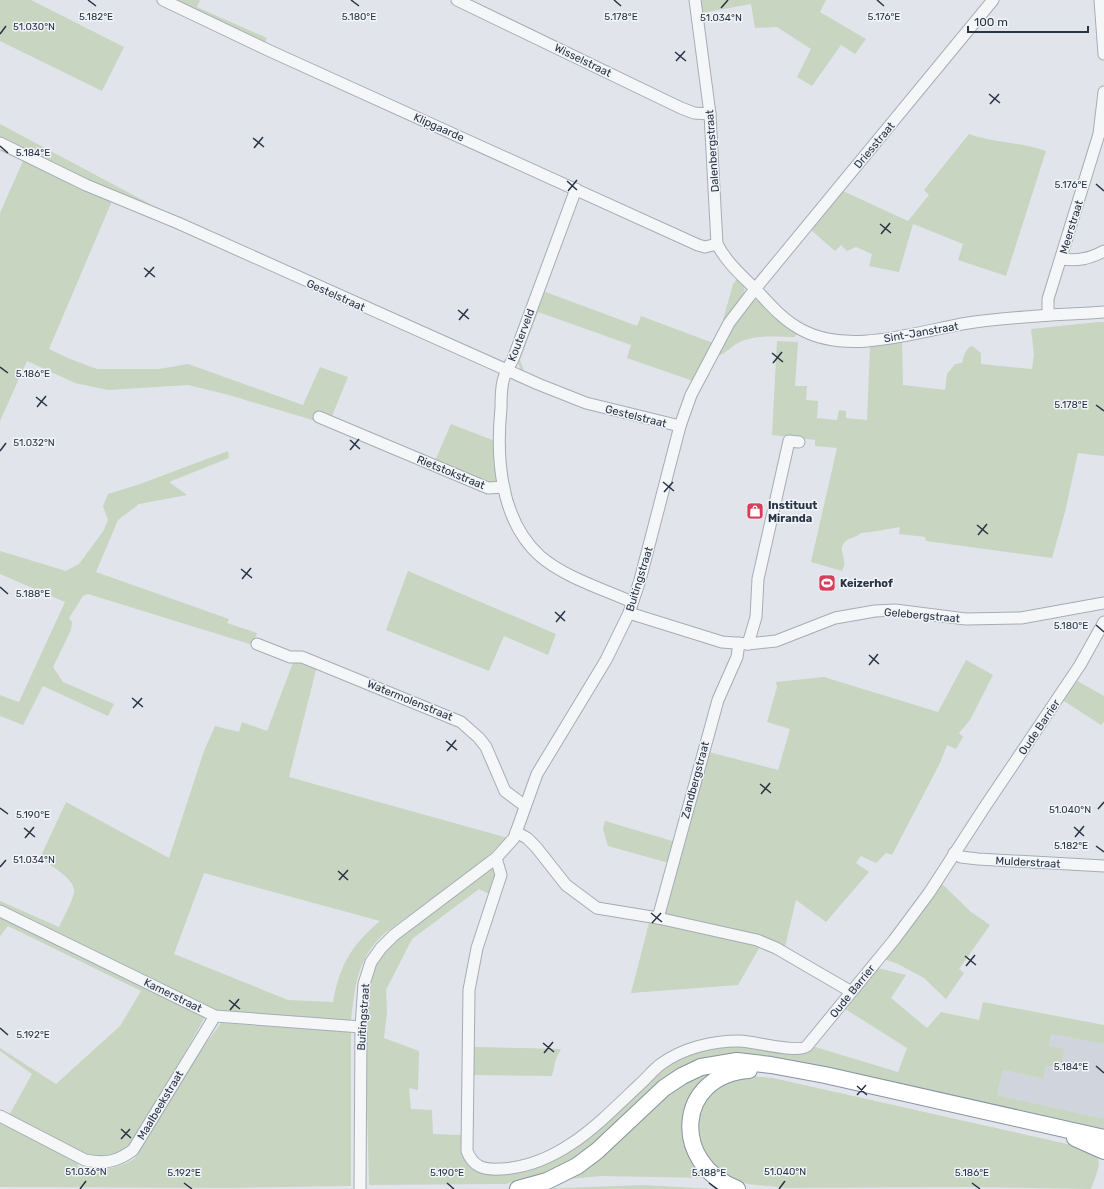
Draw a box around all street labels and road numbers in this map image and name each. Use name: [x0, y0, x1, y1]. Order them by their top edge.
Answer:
street label: Wisselstraat: [552, 41, 614, 80]
street label: Dalenbergstraat: [703, 108, 722, 193]
street label: Klipgaarde: [411, 111, 466, 144]
street label: Driesstraat: [851, 119, 898, 171]
street label: Meerstraat: [1057, 198, 1086, 256]
street label: Gestelstraat: [304, 277, 368, 314]
street label: Kouterveld: [506, 307, 537, 363]
street label: Sint-Janstraat: [883, 319, 960, 345]
street label: Gestelstraat: [604, 403, 669, 431]
street label: Rietstokstraat: [415, 453, 487, 492]
street label: Buitingstraat: [623, 544, 656, 613]
street label: Gelebergstraat: [883, 606, 961, 625]
street label: Watermolenstraat: [365, 677, 455, 724]
street label: Oude Barrier: [1016, 696, 1063, 758]
street label: Zandbergstraat: [679, 739, 712, 820]
street label: Mulderstraat: [995, 854, 1062, 871]
street label: Oude Barrier: [827, 962, 878, 1020]
street label: Kamerstraat: [142, 976, 205, 1015]
street label: Buitingstraat: [355, 982, 372, 1051]
street label: Maalbeekstraat: [135, 1068, 187, 1142]

